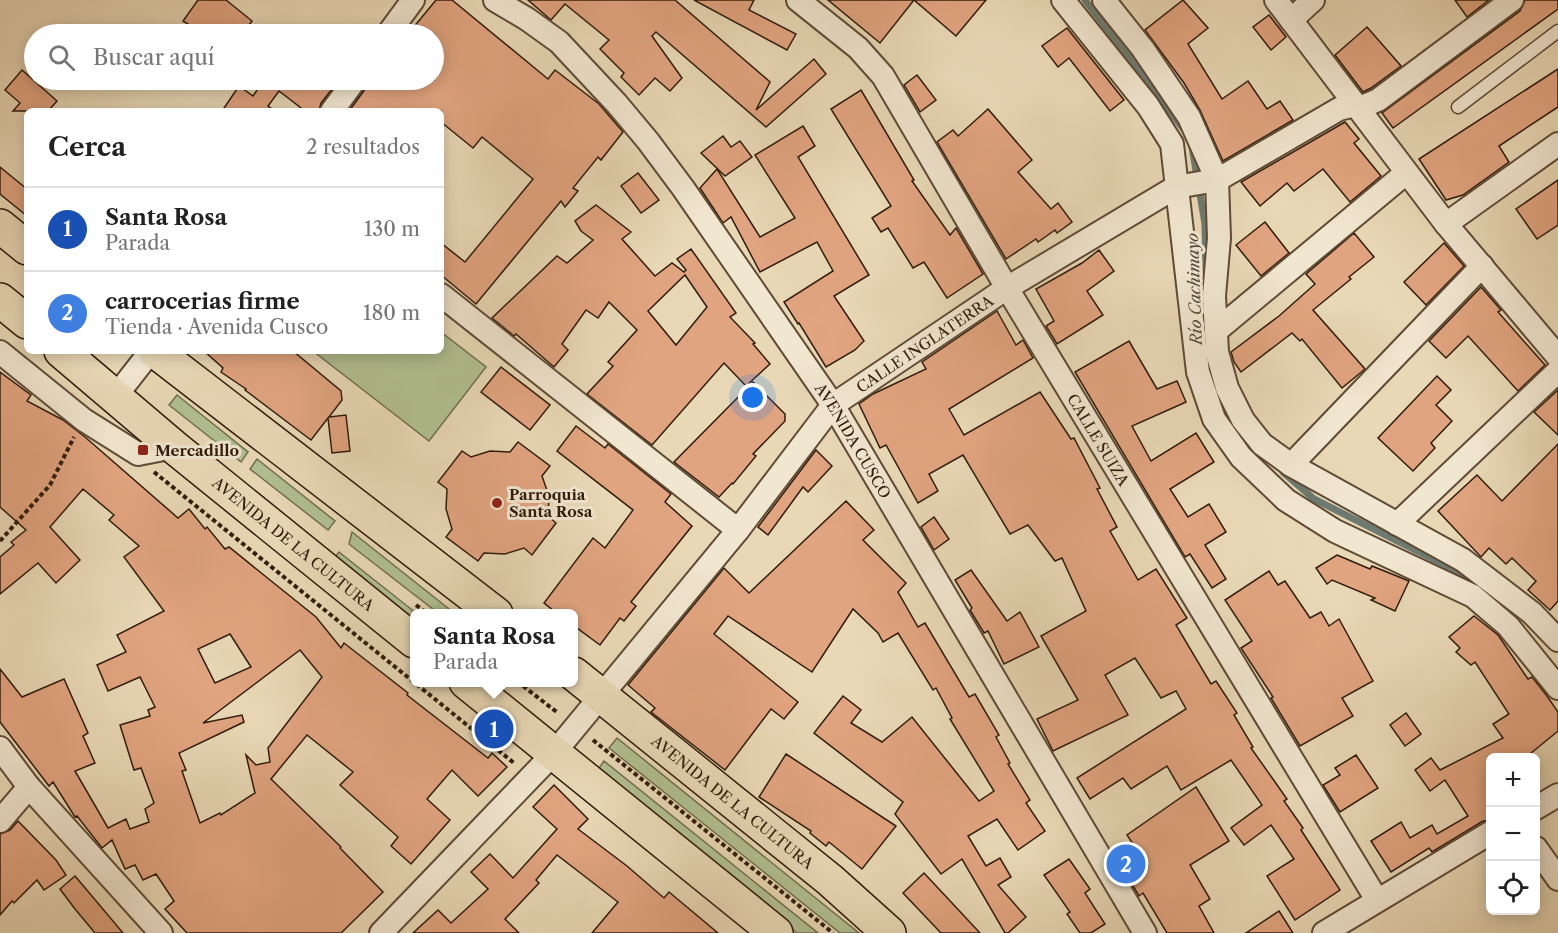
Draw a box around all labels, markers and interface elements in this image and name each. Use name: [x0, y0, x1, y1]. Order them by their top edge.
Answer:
search box: [24, 24, 444, 90]
icon: search: [45, 41, 78, 74]
text: Buscar aquí: [93, 44, 215, 71]
text: Cerca: [48, 131, 126, 163]
text: 2 resultados: [306, 135, 420, 159]
text: Santa Rosa: [105, 204, 227, 231]
text: 1: [63, 217, 72, 241]
text: 130 m: [364, 217, 420, 241]
text: Parada: [105, 231, 170, 255]
water label: Río Cachimayo: [1182, 233, 1206, 347]
text: carrocerias firme: [105, 288, 300, 315]
street label: CALLE INGLATERRA: [852, 290, 997, 396]
text: 2: [62, 301, 73, 325]
text: 180 m: [363, 301, 420, 325]
text: Tienda · Avenida Cusco: [105, 315, 328, 339]
street label: AVENIDA CUSCO: [810, 378, 895, 502]
your location: [738, 383, 767, 412]
street label: CALLE SUIZA: [1063, 390, 1134, 490]
place label: Mercadillo: [155, 441, 239, 460]
marker: Mercadillo: [136, 443, 150, 457]
street label: AVENIDA DE LA CULTURA: [208, 472, 379, 615]
place label: Parroquia Santa Rosa: [509, 485, 593, 521]
marker: Parroquia Santa Rosa: [490, 496, 504, 510]
popup: [410, 609, 578, 687]
text: Santa Rosa: [433, 623, 555, 650]
text: Parada: [433, 650, 498, 674]
pin: 1: [474, 706, 514, 752]
street label: AVENIDA DE LA CULTURA: [647, 730, 818, 873]
map controls: [1486, 753, 1540, 915]
button: +: [1486, 753, 1540, 807]
button: −: [1486, 807, 1540, 861]
pin: 2: [1106, 842, 1146, 886]
button: locate: [1486, 861, 1540, 915]

